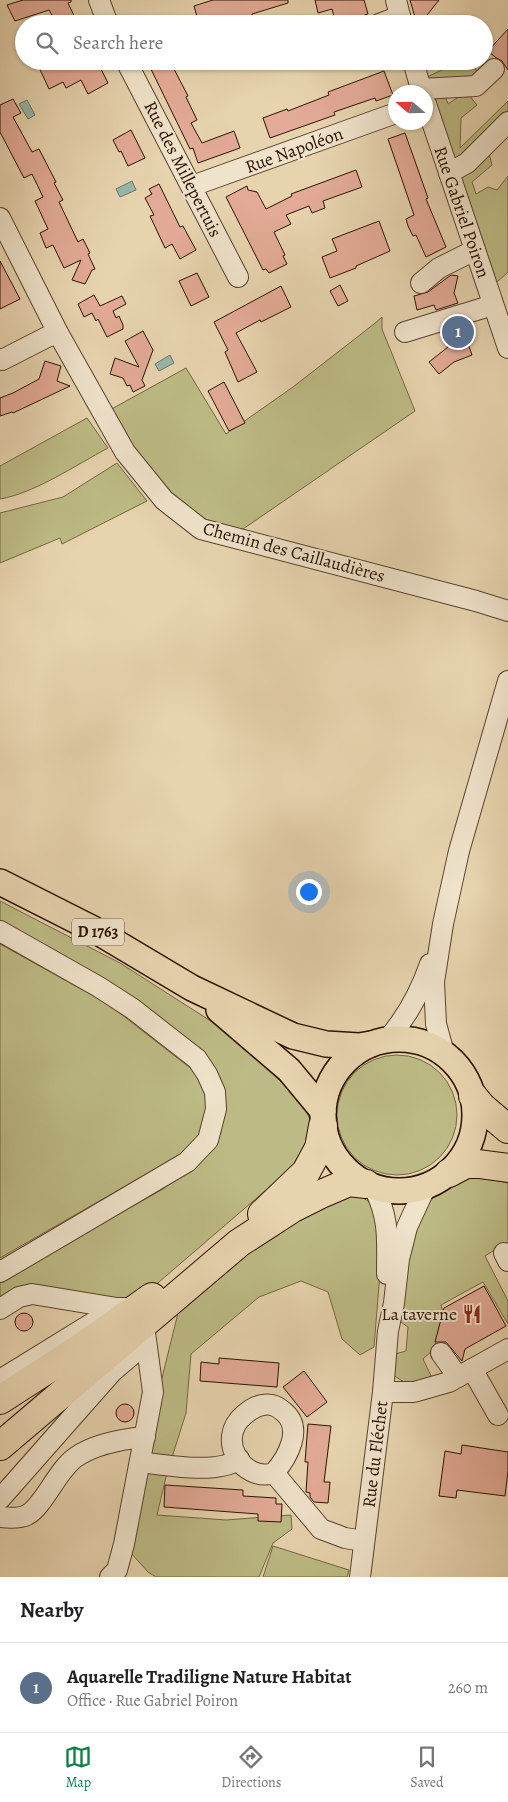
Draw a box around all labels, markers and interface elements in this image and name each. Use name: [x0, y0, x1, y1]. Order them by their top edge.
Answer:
search box: [15, 15, 493, 70]
icon: search: [33, 29, 61, 57]
text: Search here: [73, 30, 163, 56]
north arrow: [388, 85, 433, 130]
street label: Rue des Millepertuis: [138, 97, 228, 241]
street label: Rue Napoléon: [242, 121, 346, 179]
street label: Rue Gabriel Poiron: [428, 143, 496, 281]
pin: 1: [442, 313, 474, 351]
street label: Chemin des Caillaudières: [200, 516, 388, 588]
your location: [296, 879, 322, 905]
road number: D 1763: [72, 919, 124, 946]
place label: La taverne: [381, 1302, 457, 1326]
restaurant icon: La taverne: [461, 1303, 483, 1325]
street label: Rue du Fléchet: [357, 1399, 393, 1509]
text: Nearby: [20, 1596, 83, 1624]
text: Aquarelle Tradiligne Nature Habitat: [67, 1664, 352, 1690]
text: 1: [33, 1677, 39, 1699]
text: 260 m: [448, 1677, 488, 1699]
text: Office · Rue Gabriel Poiron: [67, 1690, 238, 1712]
tab: Map: [64, 1743, 92, 1792]
tab: Directions: [221, 1743, 281, 1792]
tab: Saved: [410, 1743, 444, 1792]

